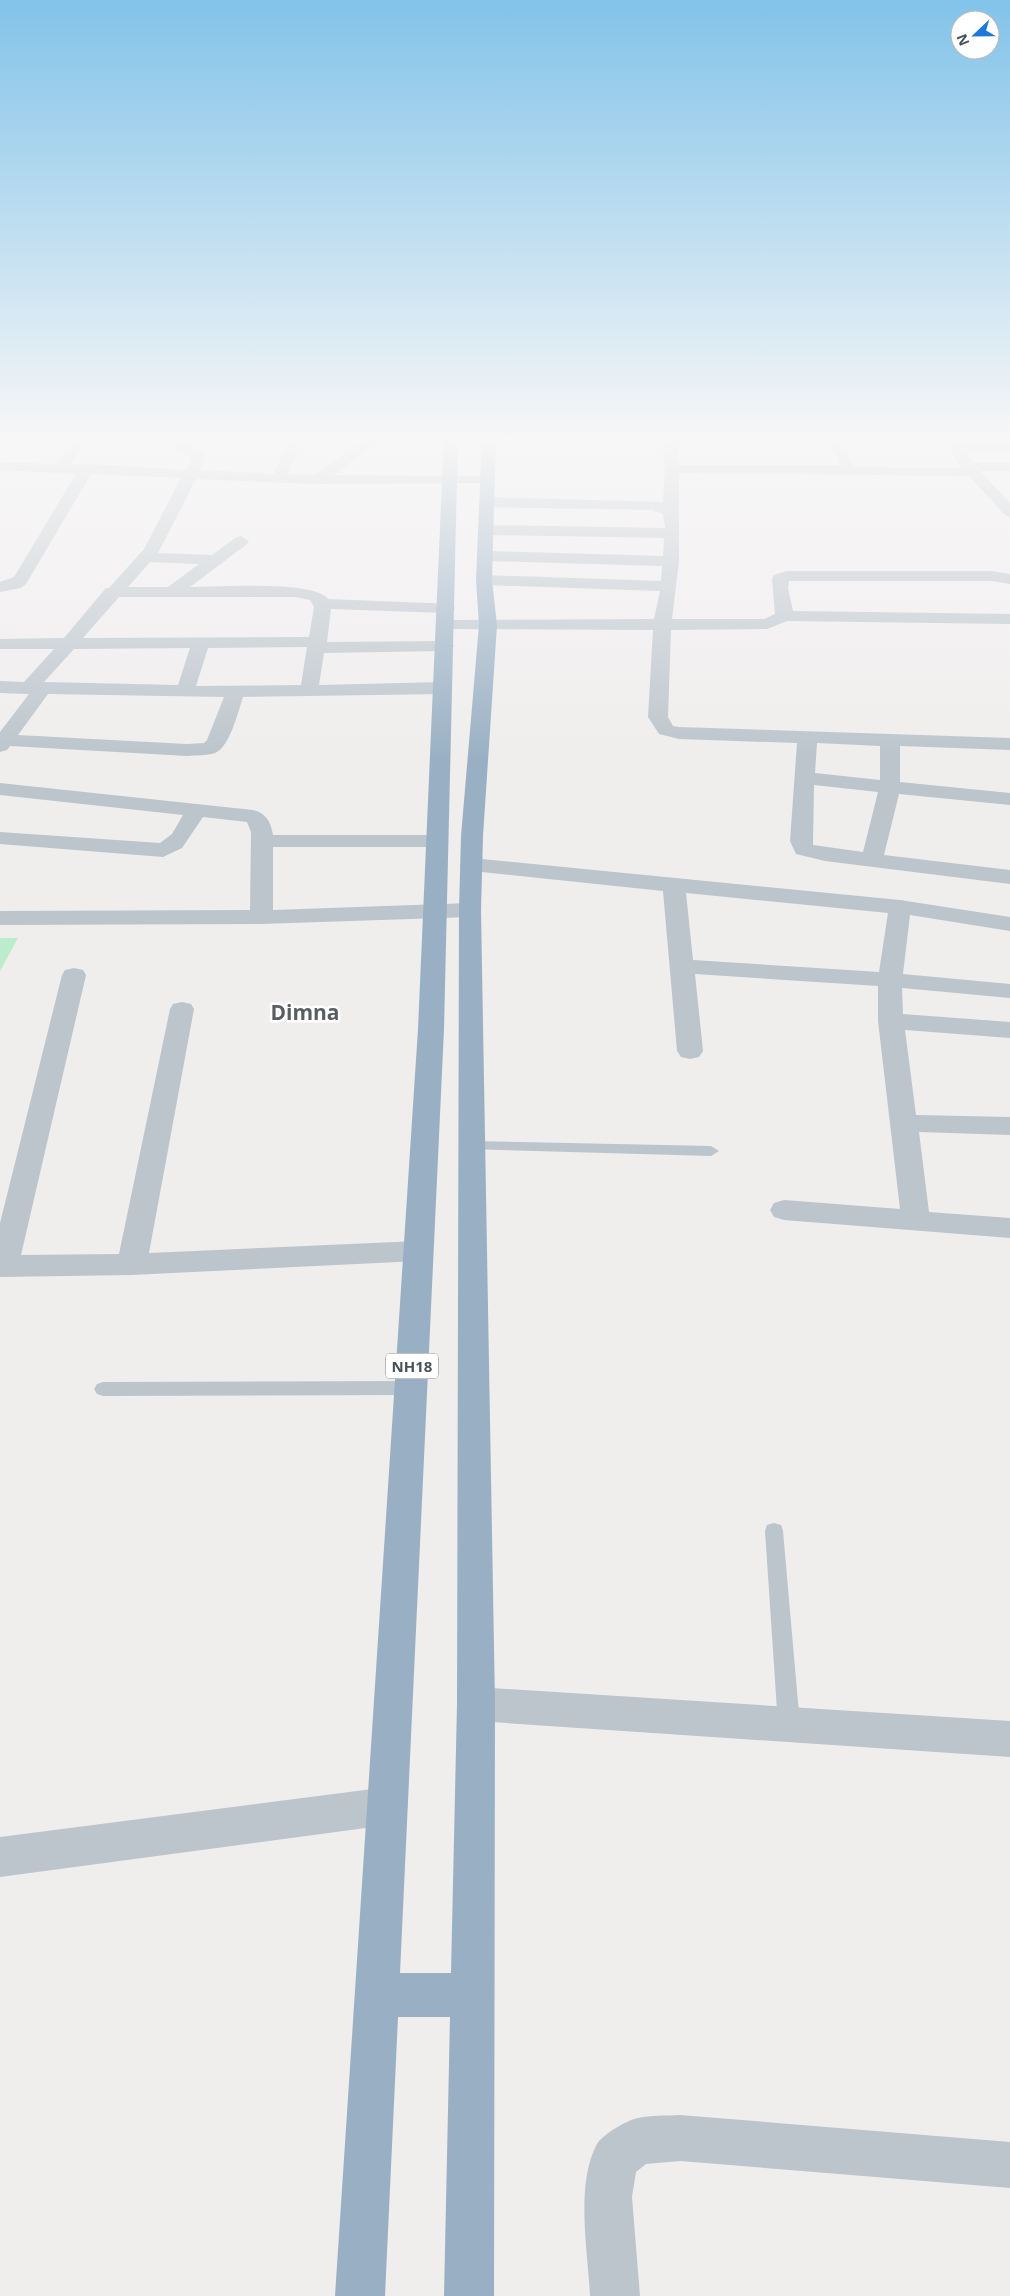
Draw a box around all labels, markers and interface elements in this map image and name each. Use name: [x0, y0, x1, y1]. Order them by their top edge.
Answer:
north arrow: [950, 10, 1000, 60]
text: N: [952, 31, 973, 49]
district label: Dimna: [270, 998, 340, 1026]
road number: NH18: [386, 1354, 438, 1378]

